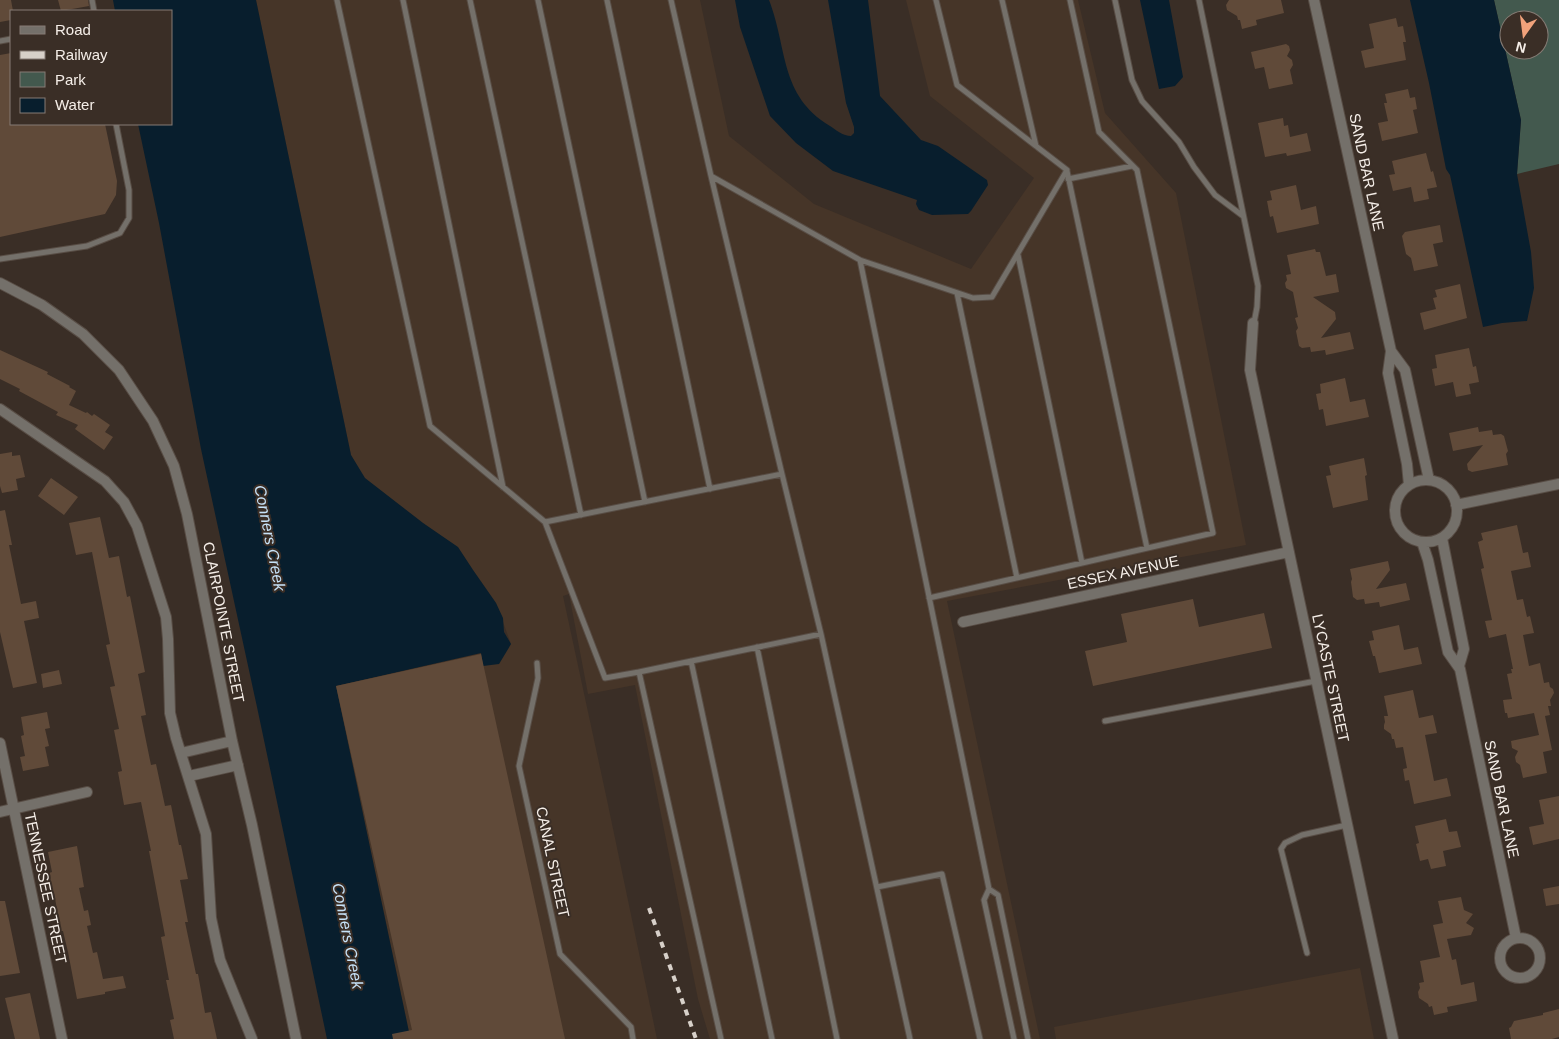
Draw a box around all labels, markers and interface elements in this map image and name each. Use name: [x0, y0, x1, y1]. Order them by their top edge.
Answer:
legend: [10, 10, 172, 125]
north arrow: [1499, 10, 1549, 60]
text: Road: [55, 21, 91, 38]
text: N: [1514, 39, 1528, 57]
text: Railway: [55, 46, 108, 63]
text: Park: [55, 71, 86, 88]
text: Water: [55, 96, 94, 113]
street label: SAND BAR LANE: [1346, 112, 1388, 232]
water label: Conners Creek: [251, 484, 289, 593]
street label: CLAIRPOINTE STREET: [200, 540, 248, 704]
street label: ESSEX AVENUE: [1066, 552, 1180, 592]
street label: LYCASTE STREET: [1309, 612, 1353, 744]
street label: SAND BAR LANE: [1481, 739, 1523, 859]
street label: CANAL STREET: [533, 805, 573, 919]
street label: TENNESSEE STREET: [22, 811, 70, 965]
water label: Conners Creek: [329, 882, 367, 991]

